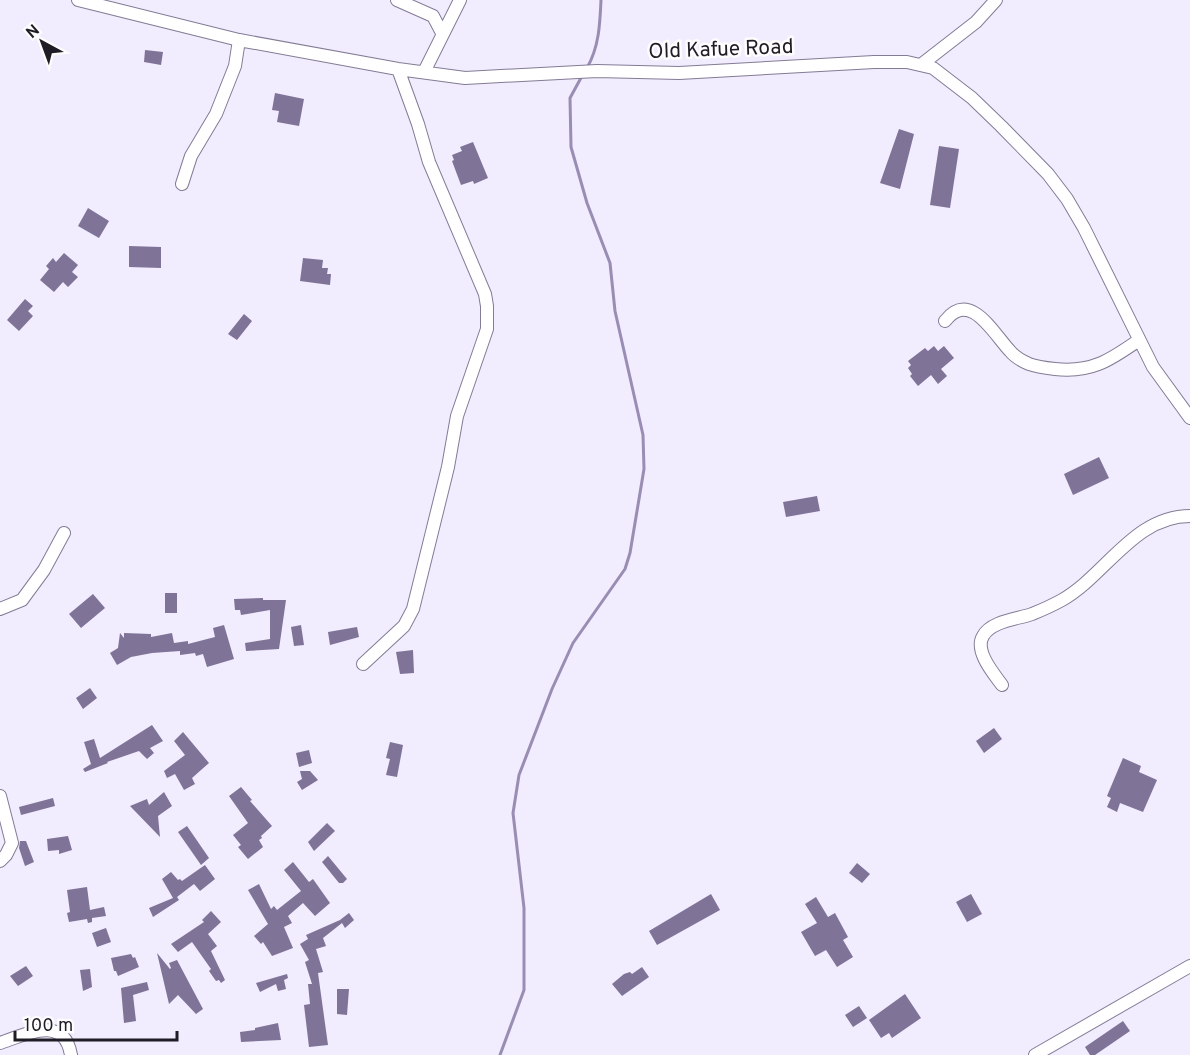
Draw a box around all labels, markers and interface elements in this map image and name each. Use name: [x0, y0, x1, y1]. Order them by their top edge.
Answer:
north arrow: [12, 12, 72, 72]
text: N: [23, 21, 44, 44]
street label: Old Kafue Road: [648, 34, 794, 66]
scale bar: [15, 1004, 177, 1042]
text: 100 m: [24, 1015, 73, 1038]

